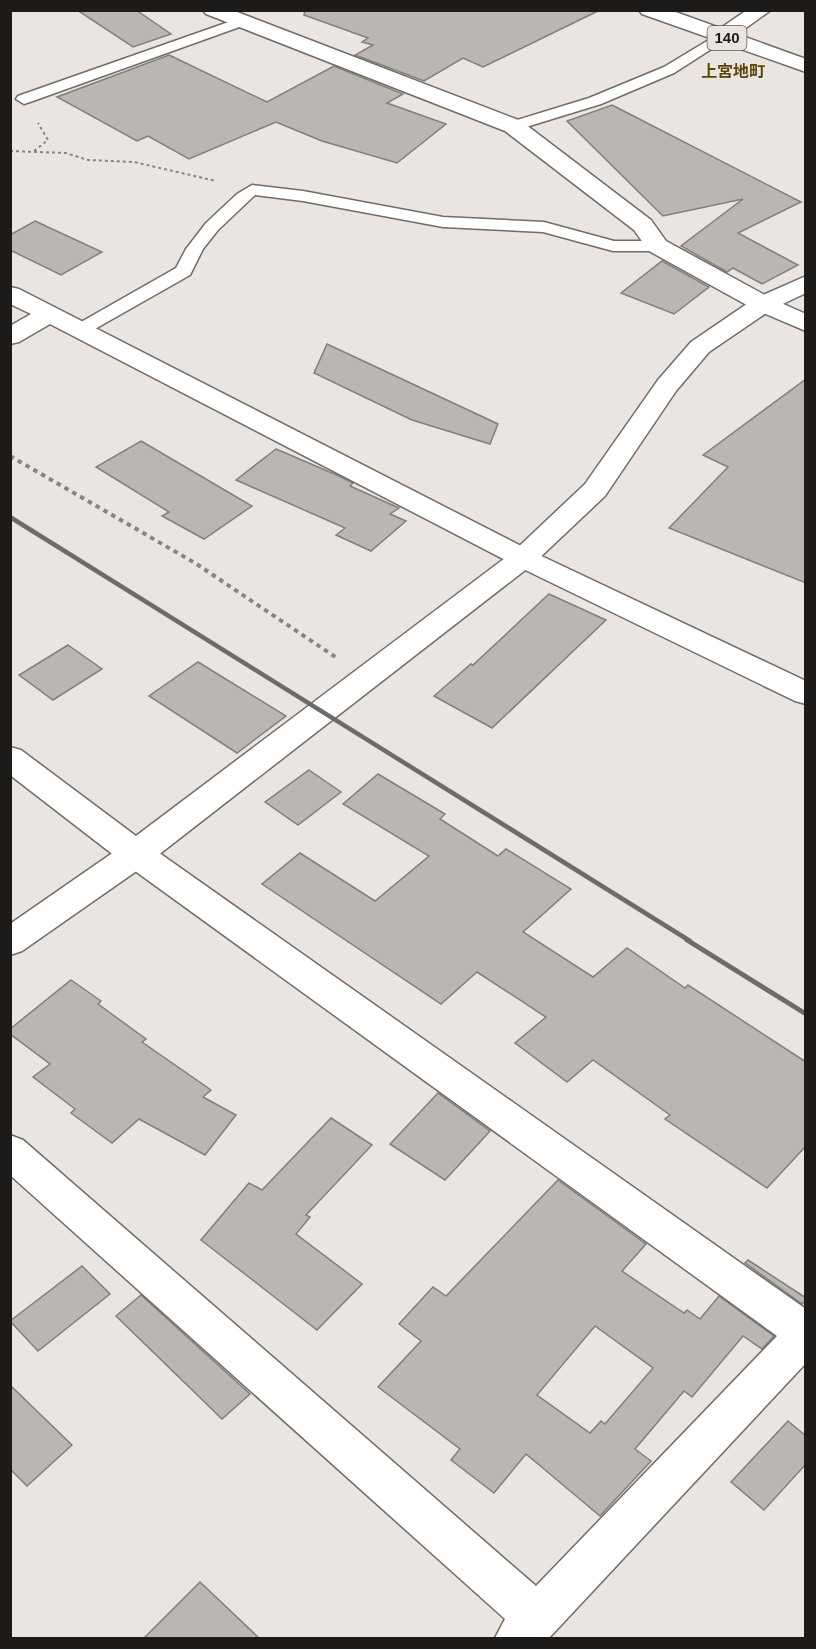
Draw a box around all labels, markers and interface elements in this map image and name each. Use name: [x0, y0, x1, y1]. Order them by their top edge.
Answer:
road number: 140: [708, 26, 746, 50]
district label: 上宮地町: [701, 63, 765, 80]

